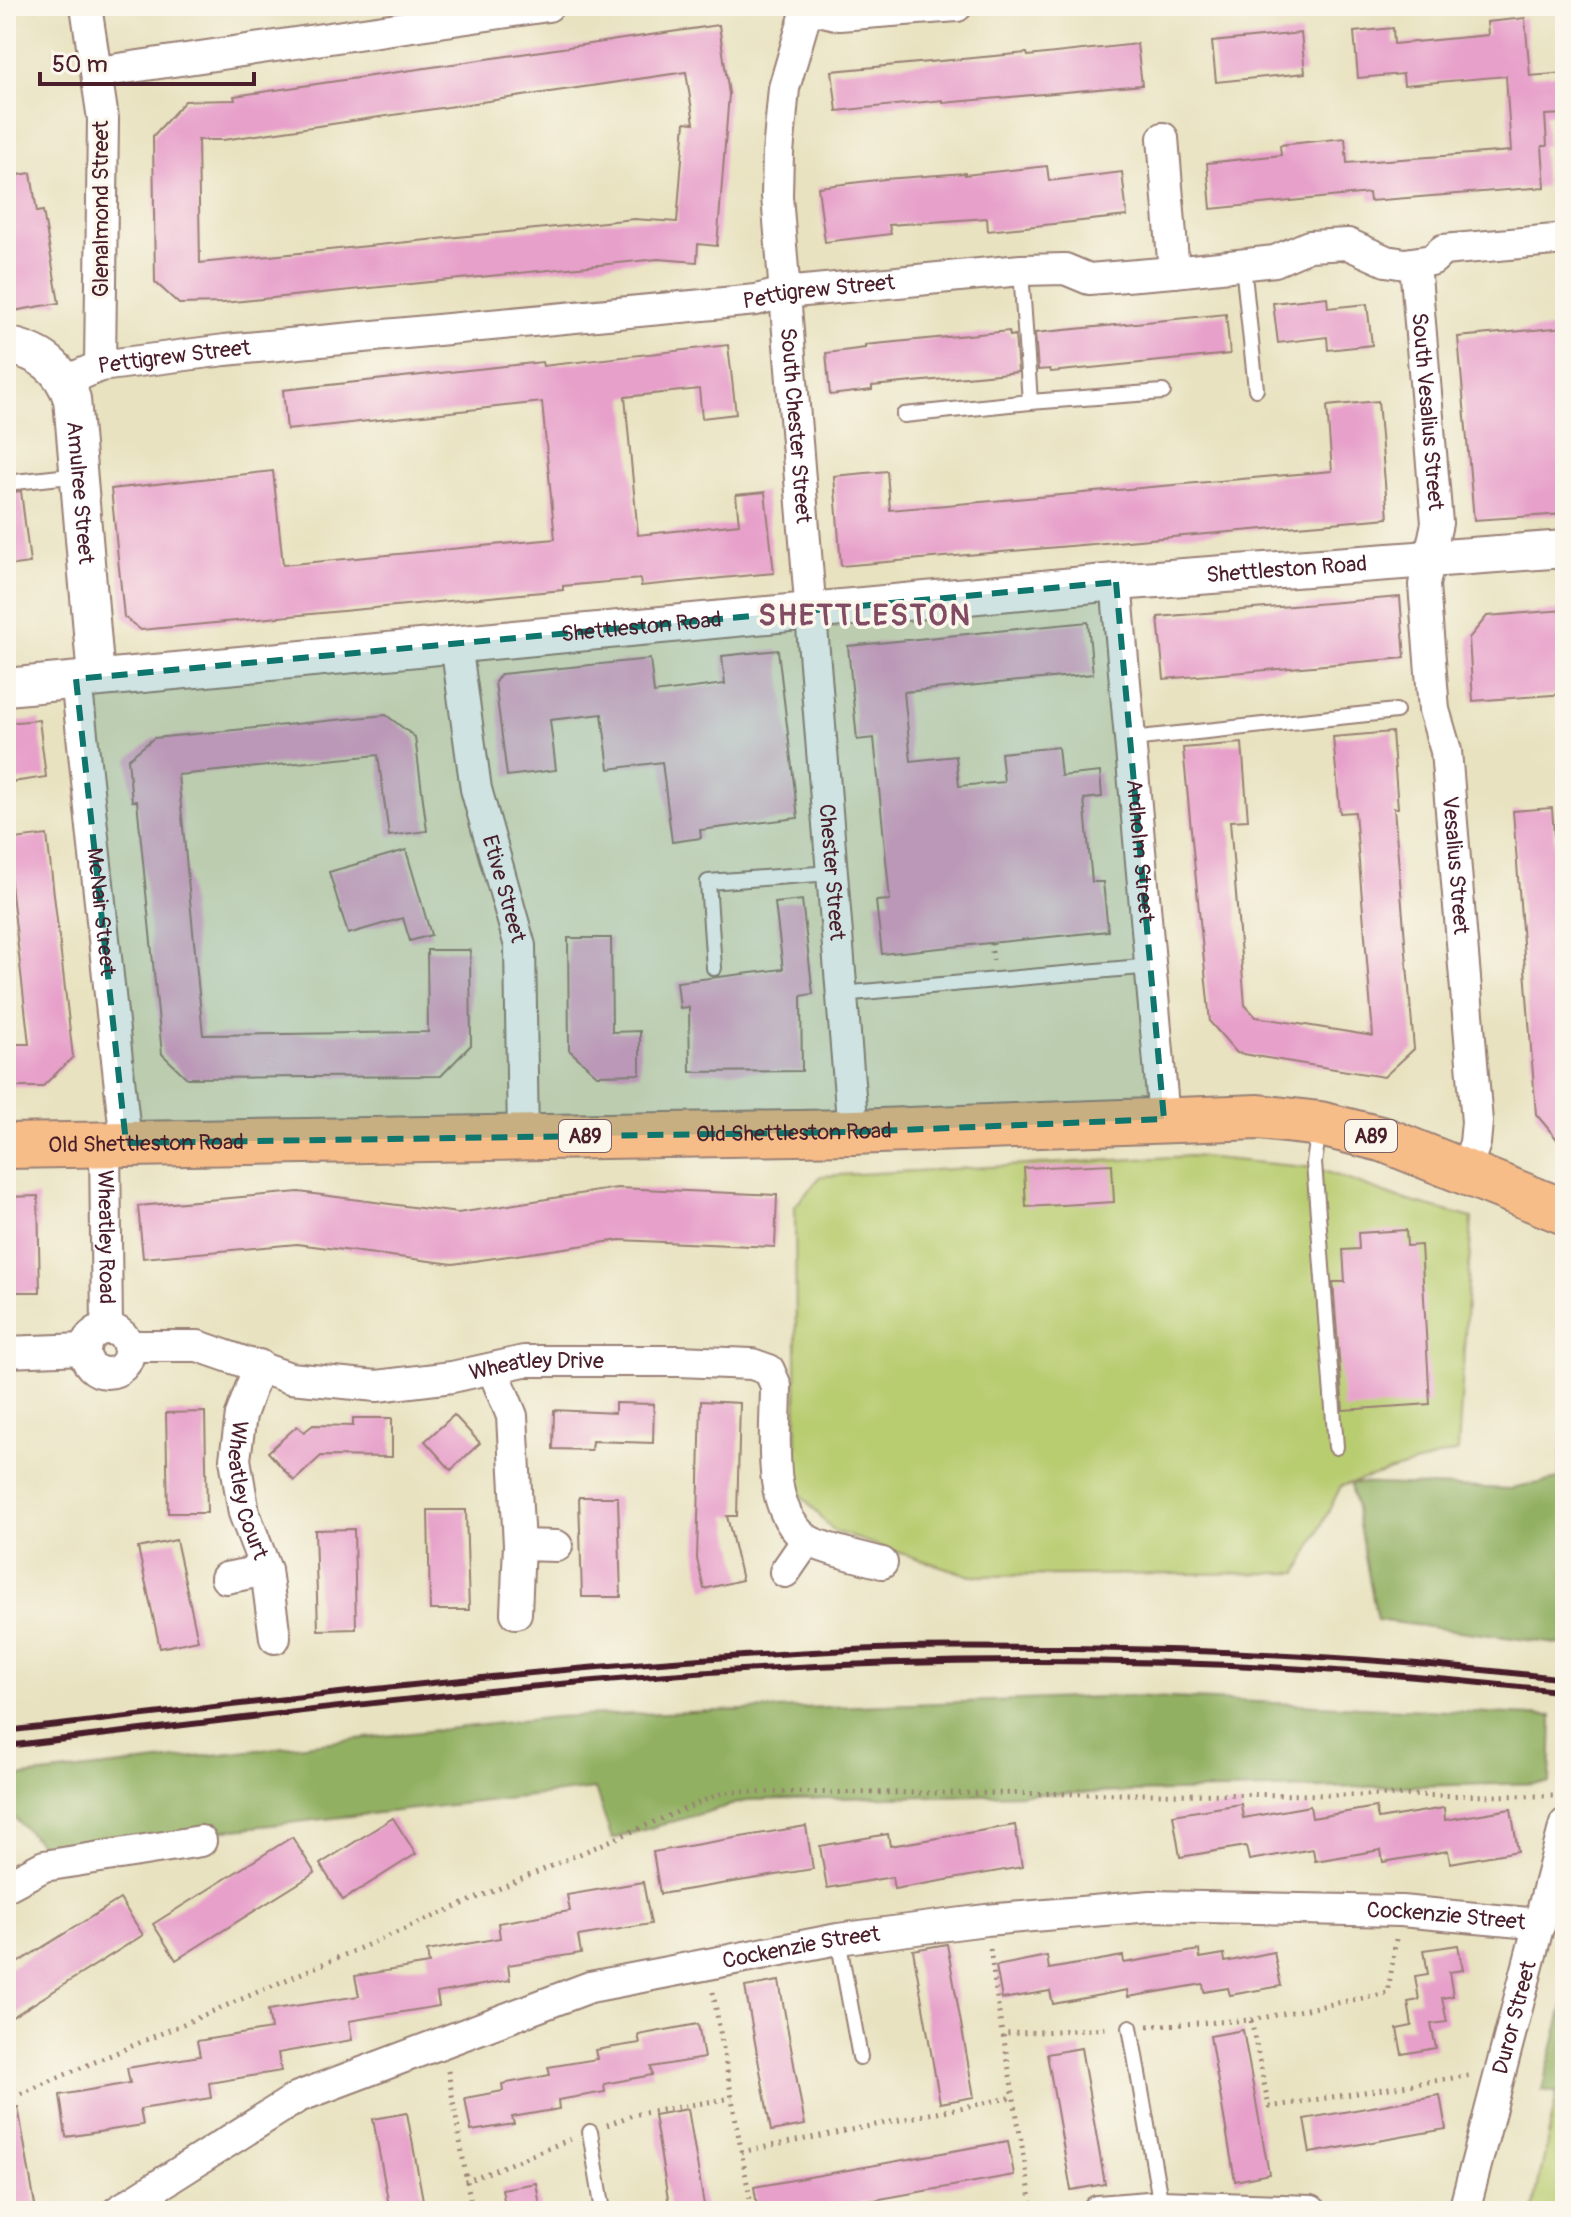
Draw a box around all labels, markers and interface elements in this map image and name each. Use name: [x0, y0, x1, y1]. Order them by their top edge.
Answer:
scale bar: [40, 36, 254, 86]
text: 50 m: [52, 50, 108, 79]
street label: Glenalmond Street: [87, 121, 115, 297]
street label: Pettigrew Street: [742, 268, 896, 315]
street label: South Vesalius Street: [1405, 311, 1450, 512]
street label: South Chester Street: [774, 326, 818, 525]
street label: Pettigrew Street: [96, 334, 252, 380]
street label: Amulree Street: [60, 420, 100, 565]
street label: Shettleston Road: [1205, 550, 1368, 589]
district label: SHETTLESTON: [758, 597, 972, 634]
street label: Shettleston Road: [560, 605, 723, 648]
street label: Ardholm Street: [1120, 778, 1160, 924]
street label: Vesalius Street: [1436, 795, 1475, 936]
street label: Chester Street: [812, 803, 851, 941]
street label: Etive Street: [476, 832, 532, 946]
street label: McNair Street: [80, 846, 122, 977]
street label: Old Shettleston Road: [696, 1117, 892, 1149]
road number: A89: [559, 1120, 611, 1152]
road number: A89: [1345, 1120, 1397, 1152]
street label: Old Shettleston Road: [48, 1128, 244, 1159]
street label: Wheatley Road: [91, 1170, 121, 1304]
street label: Wheatley Drive: [466, 1347, 604, 1387]
street label: Wheatley Court: [221, 1419, 275, 1564]
street label: Cockenzie Street: [1366, 1896, 1527, 1937]
street label: Cockenzie Street: [720, 1920, 882, 1975]
street label: Duror Street: [1486, 1958, 1543, 2077]

